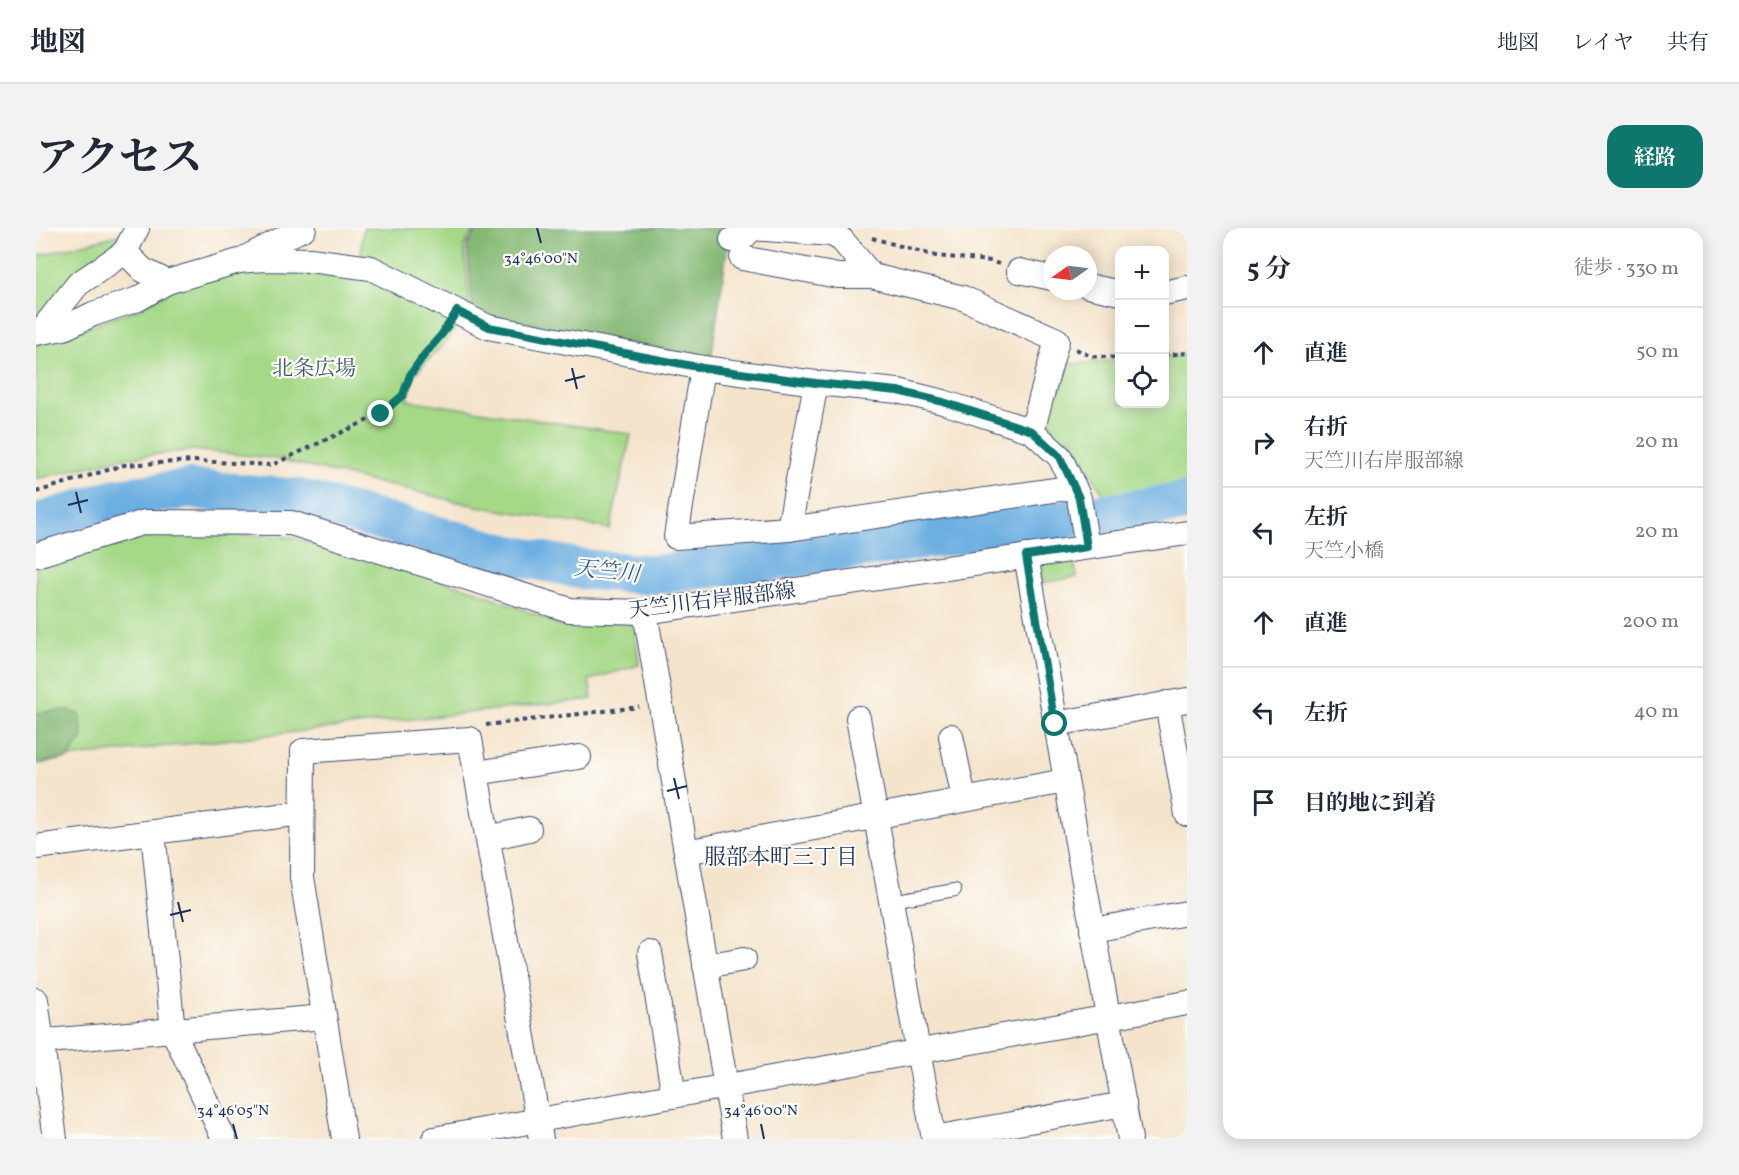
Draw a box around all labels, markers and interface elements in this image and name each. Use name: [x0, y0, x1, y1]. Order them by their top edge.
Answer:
text: 地図: [30, 24, 86, 63]
text: 地図: [1497, 29, 1539, 58]
text: レイヤ: [1572, 29, 1634, 58]
text: 共有: [1667, 29, 1709, 58]
button: 経路: [1607, 125, 1703, 188]
text: アクセス: [36, 131, 203, 190]
north arrow: [1043, 246, 1097, 300]
map controls: [1115, 246, 1169, 408]
button: +: [1115, 246, 1169, 300]
text: 34°46'00"N: [504, 249, 578, 270]
text: 5 分: [1247, 252, 1291, 288]
text: 徒歩 · 330 m: [1573, 255, 1679, 283]
button: −: [1115, 300, 1169, 354]
icon: ahead: [1247, 336, 1280, 369]
text: 50 m: [1636, 338, 1679, 366]
text: 直進: [1304, 339, 1348, 370]
button: locate: [1115, 354, 1169, 408]
park label: 北条広場: [272, 355, 356, 384]
route end: [367, 400, 393, 426]
text: 右折: [1304, 413, 1348, 444]
icon: right: [1247, 426, 1280, 459]
text: 20 m: [1635, 428, 1679, 456]
text: 天竺川右岸服部線: [1304, 448, 1464, 476]
text: 左折: [1304, 503, 1348, 534]
icon: left: [1247, 516, 1280, 549]
text: 20 m: [1635, 518, 1679, 546]
text: 天竺小橋: [1304, 538, 1384, 566]
water label: 天竺川: [572, 554, 643, 592]
street label: 天竺川右岸服部線: [627, 577, 797, 626]
icon: ahead: [1247, 606, 1280, 639]
text: 200 m: [1622, 608, 1679, 636]
text: 直進: [1304, 609, 1348, 640]
icon: left: [1247, 696, 1280, 729]
text: 40 m: [1634, 698, 1679, 726]
text: 左折: [1304, 699, 1348, 730]
route start: [1041, 710, 1067, 736]
icon: arrive: [1247, 786, 1280, 819]
text: 目的地に到着: [1304, 789, 1436, 820]
district label: 服部本町三丁目: [704, 843, 858, 874]
text: 34°46'05"N: [197, 1101, 269, 1122]
text: 34°46'00"N: [724, 1101, 798, 1122]

